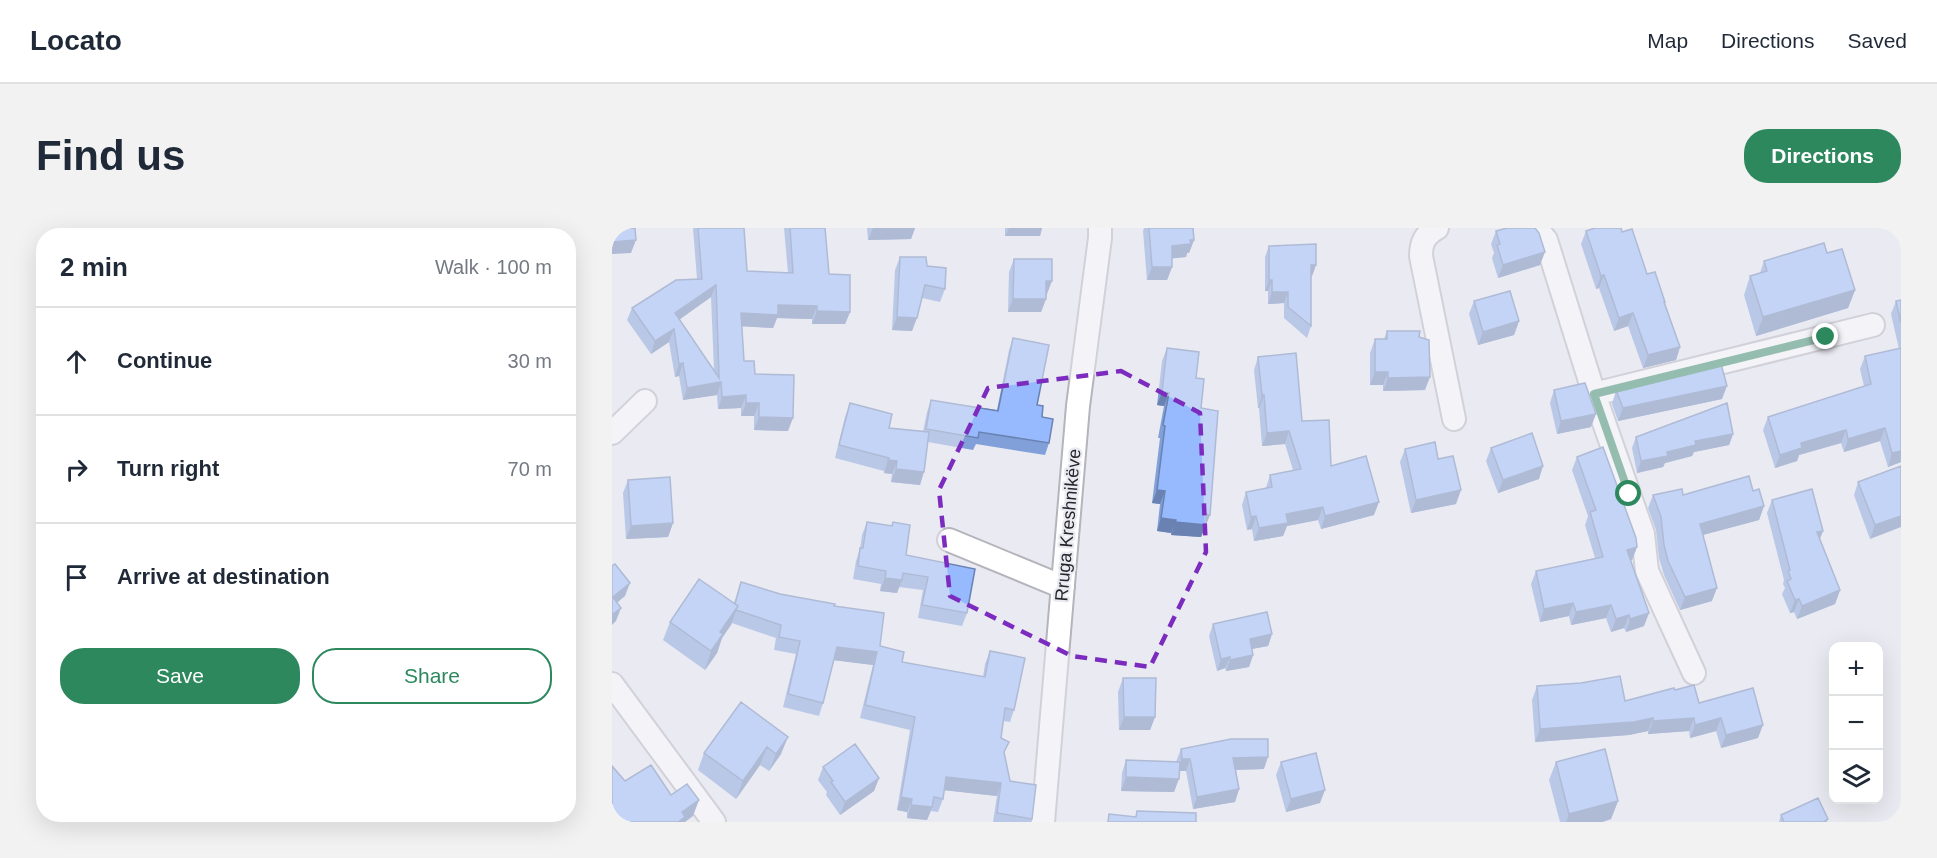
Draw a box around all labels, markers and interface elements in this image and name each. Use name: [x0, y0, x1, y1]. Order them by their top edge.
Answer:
text: Locato: [30, 25, 122, 56]
text: Map: [1647, 29, 1688, 52]
text: Directions: [1721, 29, 1814, 52]
text: Saved: [1847, 29, 1907, 52]
button: Directions: [1744, 129, 1901, 183]
text: Find us: [36, 132, 185, 179]
text: 2 min: [60, 252, 128, 282]
text: Walk · 100 m: [435, 256, 552, 278]
route end: [1812, 323, 1838, 349]
icon: ahead: [60, 345, 93, 378]
text: Continue: [117, 348, 212, 373]
text: 30 m: [508, 350, 552, 372]
street label: Rruga Kreshnikëve: [1051, 448, 1085, 602]
icon: right: [60, 453, 93, 486]
text: Turn right: [117, 456, 219, 481]
text: 70 m: [508, 458, 552, 480]
route start: [1615, 480, 1641, 506]
icon: arrive: [60, 561, 93, 594]
text: Arrive at destination: [117, 564, 330, 589]
map controls: [1829, 642, 1883, 804]
button: +: [1829, 642, 1883, 696]
button: Save: [60, 648, 300, 704]
button: Share: [312, 648, 552, 704]
button: −: [1829, 696, 1883, 750]
button: layers: [1829, 750, 1883, 804]

